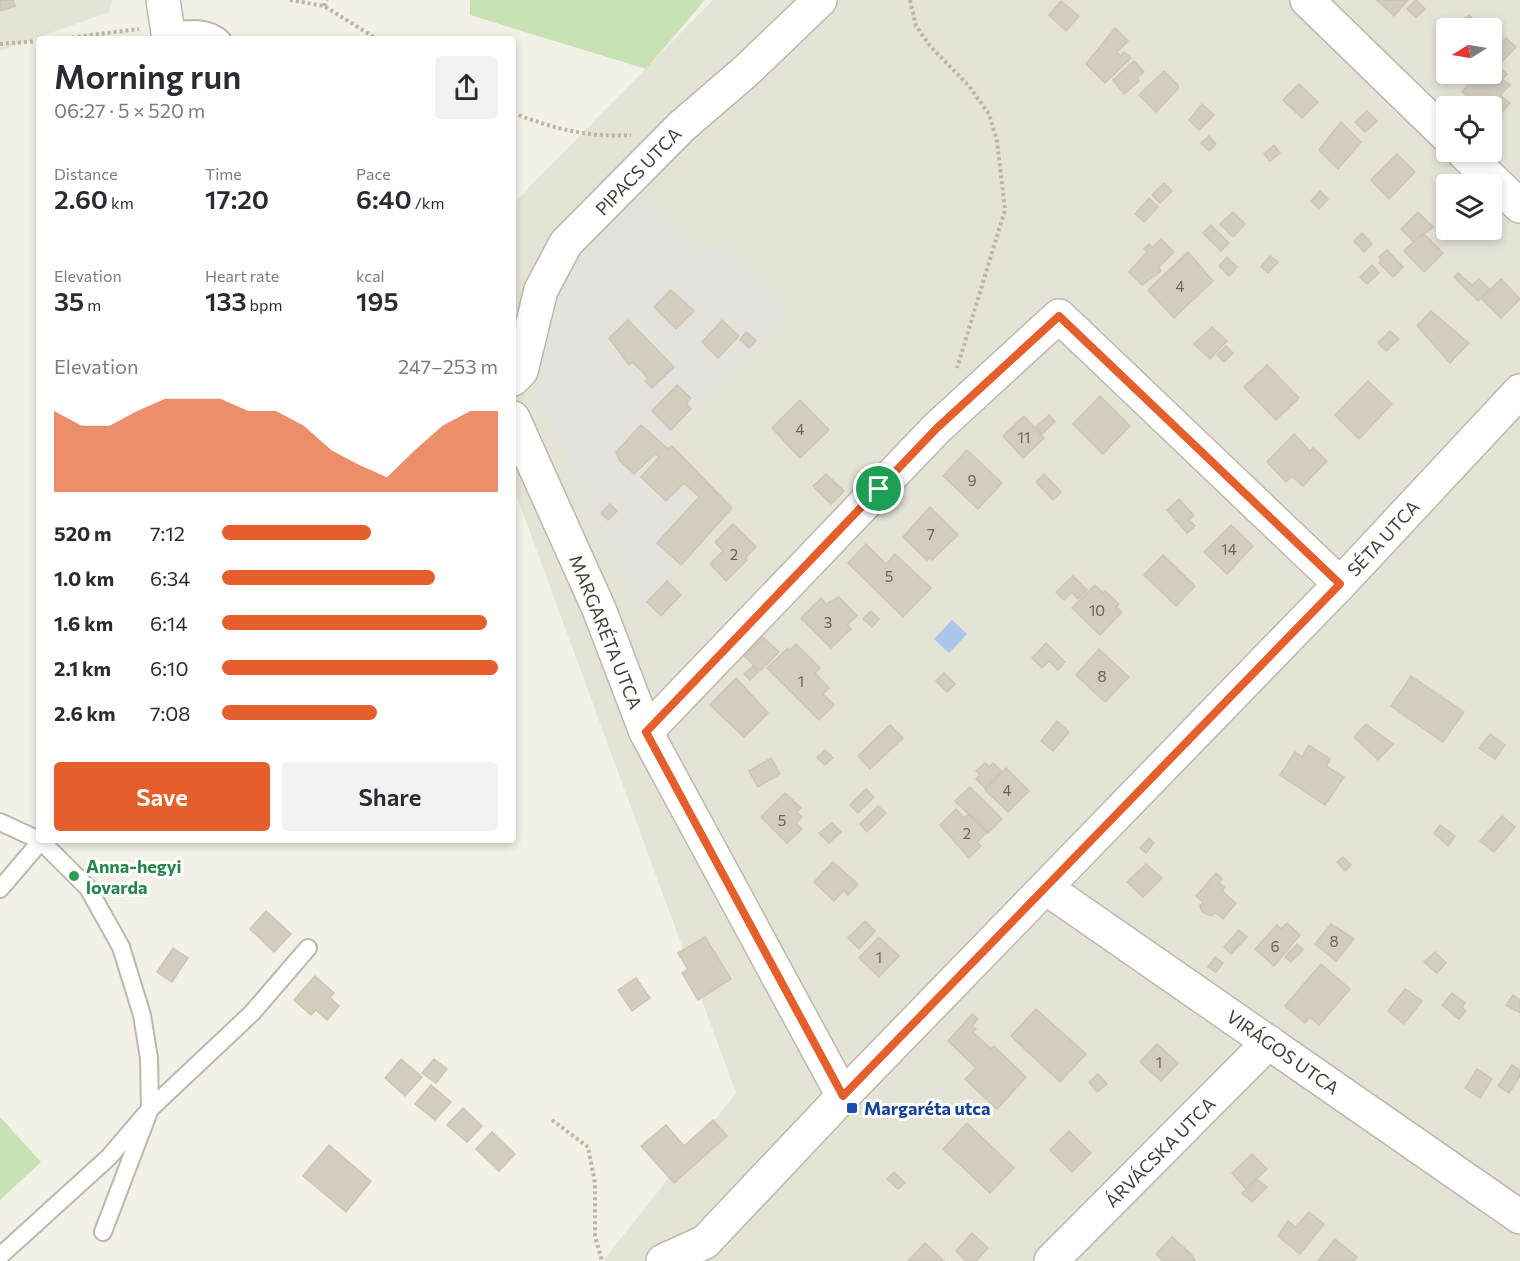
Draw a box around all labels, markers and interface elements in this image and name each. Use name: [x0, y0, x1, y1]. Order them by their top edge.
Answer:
north arrow: [1436, 18, 1502, 84]
map controls: [1436, 18, 1502, 240]
text: Morning run: [54, 55, 241, 96]
button: share: [435, 56, 498, 119]
button: locate: [1436, 96, 1502, 162]
text: 06:27 · 5 × 520 m: [54, 98, 205, 122]
street label: PIPACS UTCA: [591, 122, 685, 220]
text: Distance: [54, 164, 118, 183]
text: Time: [205, 164, 242, 183]
text: Pace: [356, 164, 391, 183]
button: layers: [1436, 174, 1502, 240]
text: 2.60: [54, 183, 108, 214]
text: 17:20: [205, 183, 269, 214]
text: 6:40: [356, 183, 412, 214]
text: km: [108, 193, 134, 212]
text: /km: [412, 193, 444, 212]
text: Elevation: [54, 266, 122, 285]
text: Heart rate: [205, 266, 279, 285]
text: kcal: [356, 266, 385, 285]
house number: 4: [1176, 277, 1185, 295]
text: 35: [54, 285, 84, 316]
text: 133: [205, 285, 247, 316]
text: 195: [356, 285, 399, 316]
text: m: [84, 295, 101, 314]
text: bpm: [247, 295, 282, 314]
text: Elevation: [54, 354, 139, 378]
text: 247–253 m: [398, 354, 498, 378]
house number: 4: [796, 420, 805, 438]
house number: 11: [1018, 428, 1030, 446]
pin: [853, 463, 904, 514]
house number: 9: [967, 471, 977, 489]
icon: arrive: [862, 472, 895, 505]
street label: SÉTA UTCA: [1342, 495, 1424, 581]
text: 520 m: [54, 521, 111, 545]
text: 7:12: [150, 521, 185, 545]
house number: 7: [927, 525, 935, 543]
house number: 14: [1221, 540, 1237, 558]
house number: 2: [730, 545, 738, 563]
street label: MARGARÉTA UTCA: [565, 552, 647, 712]
text: 1.0 km: [54, 566, 114, 590]
text: 6:34: [150, 566, 190, 590]
house number: 5: [885, 567, 893, 585]
house number: 10: [1089, 601, 1105, 619]
text: 1.6 km: [54, 611, 113, 635]
text: 6:14: [150, 611, 187, 635]
house number: 3: [824, 613, 832, 631]
text: 2.1 km: [54, 656, 111, 680]
text: 6:10: [150, 656, 188, 680]
house number: 8: [1097, 667, 1107, 685]
house number: 1: [798, 672, 804, 690]
text: 2.6 km: [54, 701, 115, 725]
text: 7:08: [150, 701, 190, 725]
button: Save: [54, 762, 270, 831]
button: Share: [282, 762, 498, 831]
house number: 4: [1003, 781, 1012, 799]
house number: 5: [778, 811, 786, 829]
house number: 2: [963, 824, 971, 842]
place label: Anna-hegyi lovarda: [86, 855, 182, 898]
marker: Anna-hegyi lovarda: [67, 869, 81, 883]
house number: 8: [1329, 932, 1339, 950]
house number: 6: [1270, 937, 1280, 955]
house number: 1: [876, 948, 882, 966]
street label: VIRÁGOS UTCA: [1223, 1005, 1343, 1099]
house number: 1: [1156, 1053, 1162, 1071]
street label: ÁRVÁCSKA UTCA: [1100, 1092, 1220, 1212]
place label: Margaréta utca: [864, 1097, 991, 1119]
marker: Margaréta utca: [845, 1101, 859, 1115]

